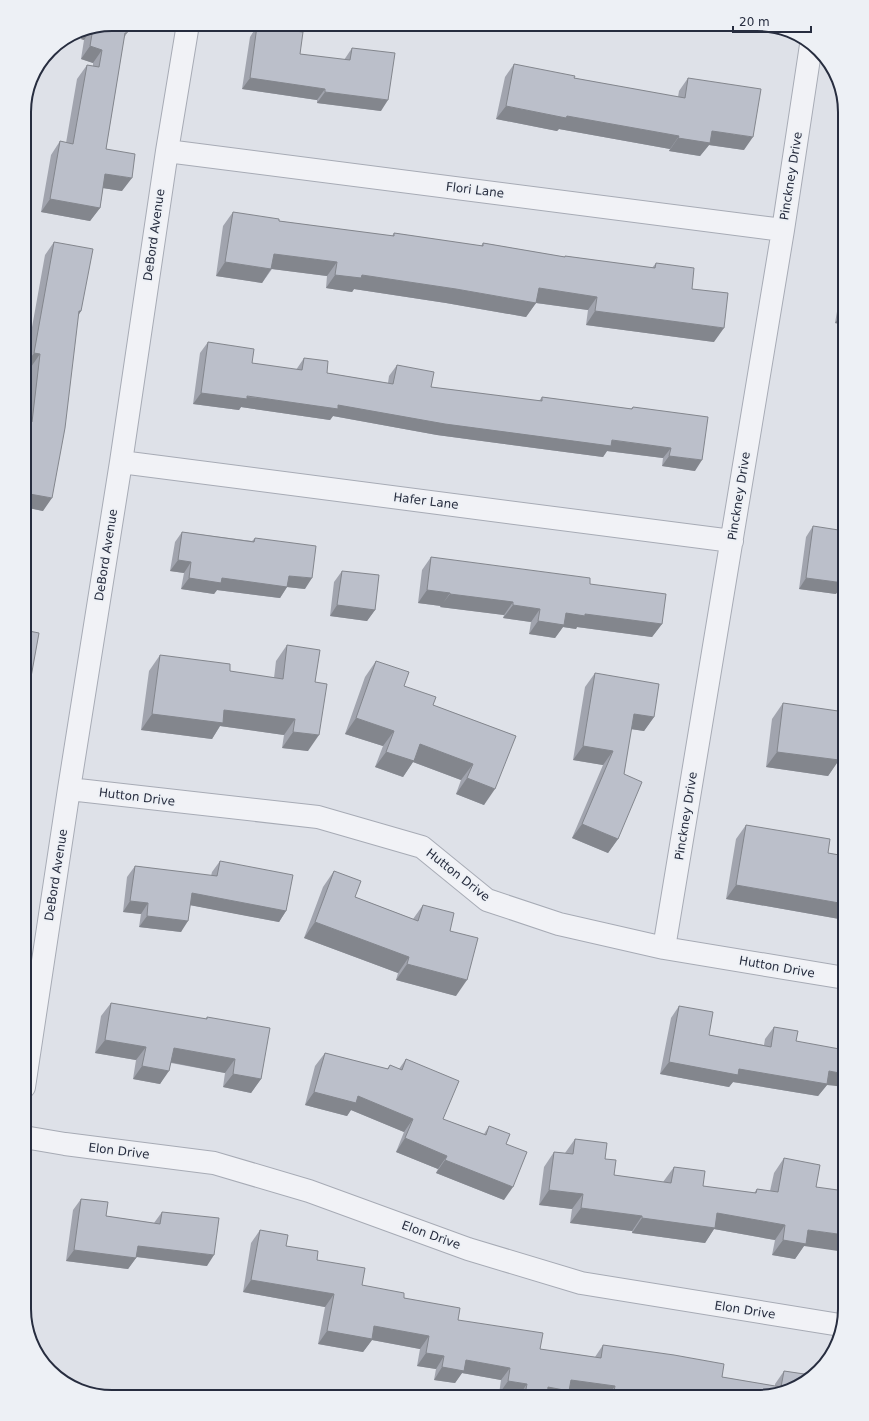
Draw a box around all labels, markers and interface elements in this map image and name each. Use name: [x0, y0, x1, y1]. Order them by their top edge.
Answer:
scale bar: [733, 8, 811, 34]
text: 20 m: [739, 15, 770, 29]
street label: Pinckney Drive: [777, 131, 805, 221]
street label: Flori Lane: [445, 179, 505, 201]
street label: DeBord Avenue: [141, 188, 167, 282]
street label: Pinckney Drive: [725, 451, 753, 541]
street label: Hafer Lane: [393, 490, 459, 512]
street label: DeBord Avenue: [92, 508, 120, 602]
street label: Pinckney Drive: [672, 771, 700, 861]
street label: Hutton Drive: [98, 785, 176, 809]
street label: DeBord Avenue: [42, 828, 70, 922]
street label: Hutton Drive: [423, 846, 493, 904]
street label: Hutton Drive: [738, 953, 816, 981]
street label: Elon Drive: [88, 1140, 150, 1162]
street label: Elon Drive: [400, 1218, 462, 1252]
street label: Elon Drive: [713, 1298, 777, 1322]

